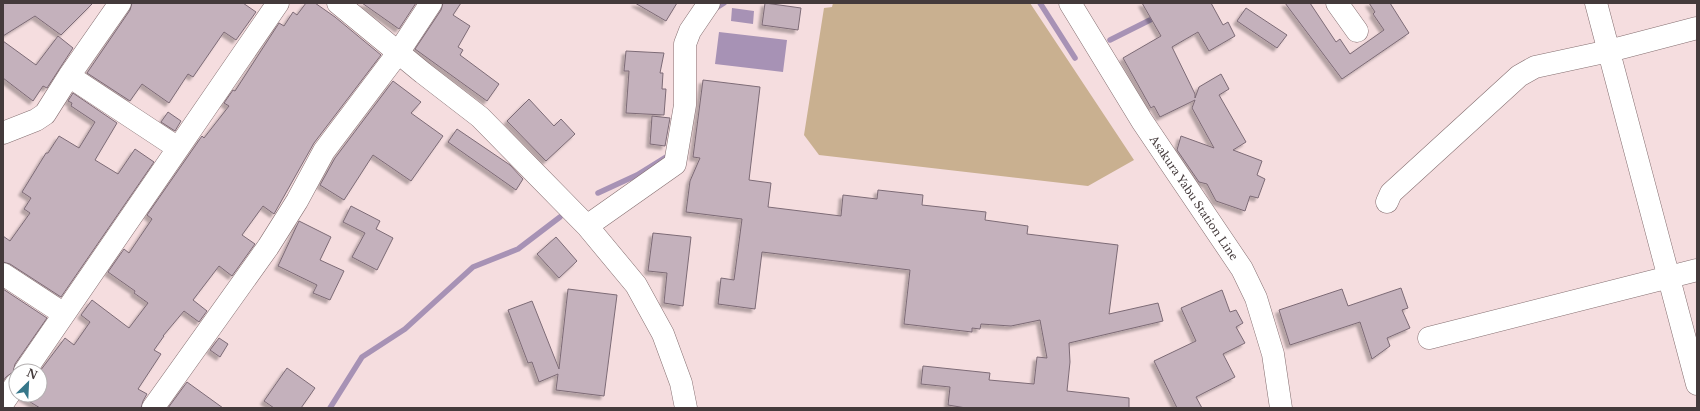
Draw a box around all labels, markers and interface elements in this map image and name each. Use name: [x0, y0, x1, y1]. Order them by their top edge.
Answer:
street label: Asakura Yabu Station Line: [1146, 132, 1241, 263]
north arrow: [8, 363, 48, 403]
text: N: [24, 365, 40, 383]

